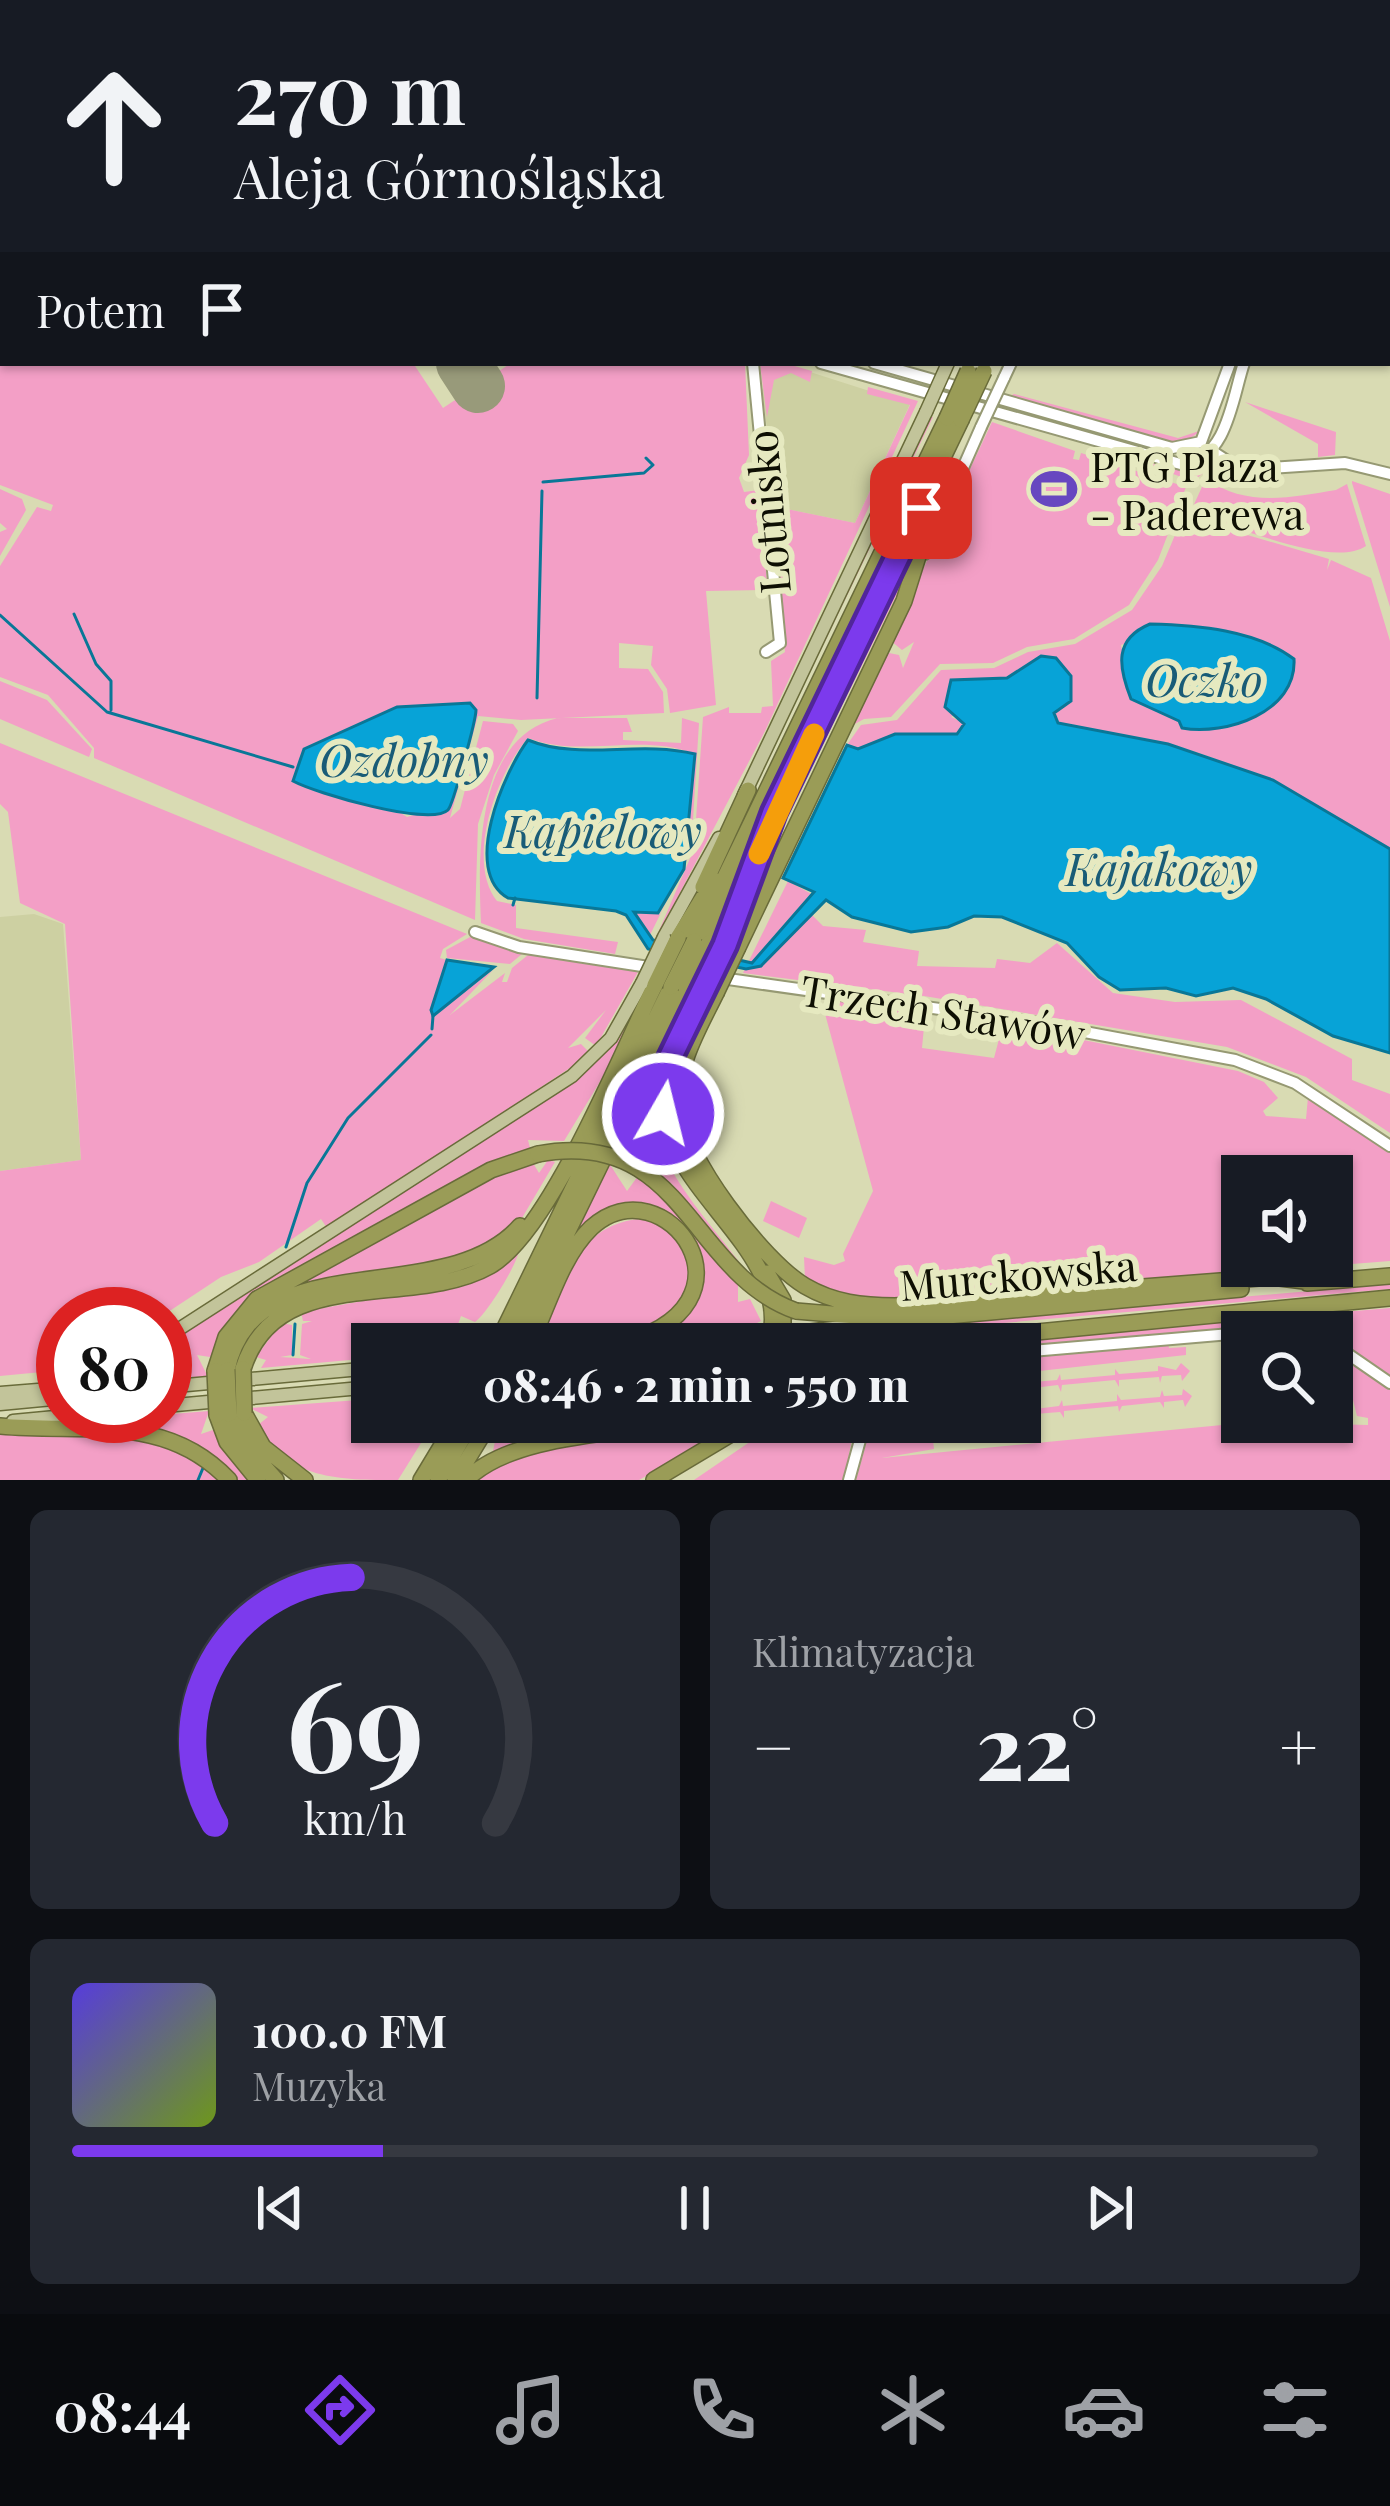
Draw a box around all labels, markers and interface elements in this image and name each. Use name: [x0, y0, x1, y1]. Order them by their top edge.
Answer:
text: 270 m: [234, 34, 466, 146]
icon: ahead: [36, 48, 192, 204]
text: Aleja Górnośląska: [234, 141, 664, 213]
icon: arrive: [189, 276, 255, 342]
text: Potem: [36, 279, 165, 339]
street label: Lotnisko: [732, 428, 802, 596]
place label: PTG Plaza - Paderewa: [1090, 437, 1304, 541]
pin: [870, 457, 972, 559]
sports icon: PTG Plaza - Paderewa: [1029, 464, 1079, 514]
icon: arrive: [888, 475, 954, 541]
water label: Oczko: [1145, 648, 1263, 708]
water label: Ozdobny: [319, 728, 489, 788]
water label: Kąpielowy: [502, 799, 702, 859]
water label: Kajakowy: [1064, 837, 1252, 897]
street label: Trzech Stawów: [797, 961, 1090, 1061]
position arrow: [600, 1051, 726, 1177]
map controls: [1221, 1155, 1353, 1443]
button: sound: [1221, 1155, 1353, 1287]
street label: Murckowska: [897, 1236, 1139, 1312]
speed limit sign: 80: [36, 1287, 192, 1443]
button: search: [1221, 1311, 1353, 1443]
text: 08:46 · 2 min · 550 m: [483, 1353, 909, 1413]
text: Klimatyzacja: [752, 1625, 974, 1677]
text: 69: [285, 1637, 425, 1803]
text: 22°: [976, 1684, 1098, 1804]
text: −: [752, 1701, 795, 1789]
text: +: [1279, 1701, 1318, 1789]
text: km/h: [304, 1788, 406, 1845]
text: 100.0 FM: [252, 1999, 447, 2059]
text: Muzyka: [252, 2059, 386, 2111]
icon: previous: [247, 2175, 313, 2241]
icon: pause: [662, 2175, 728, 2241]
icon: next: [1077, 2175, 1143, 2241]
icon: directions: [298, 2368, 382, 2452]
icon: music: [489, 2368, 573, 2452]
icon: phone: [680, 2368, 764, 2452]
icon: climate: [871, 2368, 955, 2452]
icon: car: [1062, 2368, 1146, 2452]
icon: filters: [1253, 2368, 1337, 2452]
text: 08:44: [53, 2374, 191, 2446]

